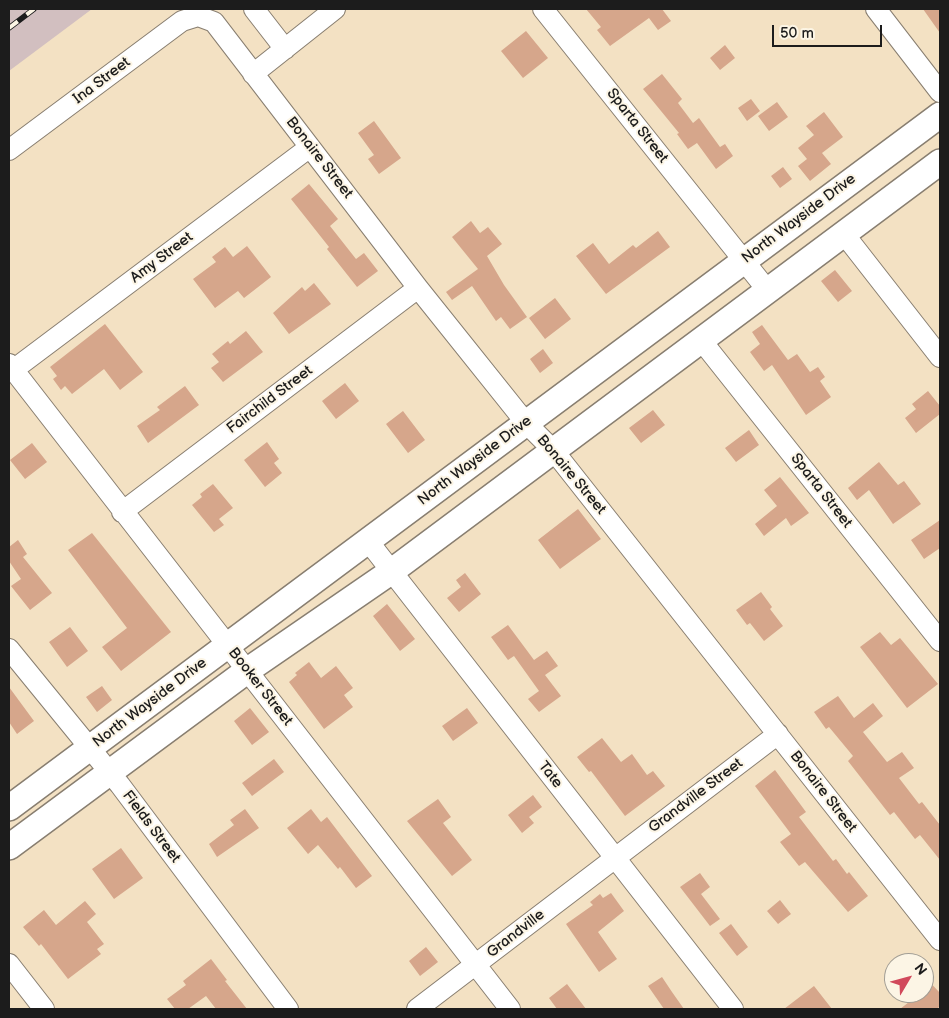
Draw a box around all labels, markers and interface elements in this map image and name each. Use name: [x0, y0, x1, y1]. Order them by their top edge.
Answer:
scale bar: [774, 15, 884, 47]
text: 50 m: [780, 24, 814, 43]
street label: Ina Street: [70, 54, 134, 108]
street label: Sparta Street: [602, 85, 672, 167]
street label: Bonaire Street: [282, 114, 356, 202]
street label: North Wayside Drive: [738, 170, 860, 268]
street label: Amy Street: [127, 229, 197, 287]
street label: Fairchild Street: [224, 362, 316, 438]
street label: North Wayside Drive: [414, 412, 536, 510]
street label: Bonaire Street: [532, 431, 610, 519]
street label: Sparta Street: [786, 450, 856, 532]
street label: Booker Street: [224, 644, 296, 730]
street label: North Wayside Drive: [89, 654, 211, 752]
street label: Bonaire Street: [786, 748, 860, 836]
street label: Grandville Street: [645, 755, 747, 837]
street label: Tate: [534, 758, 566, 792]
street label: Fields Street: [118, 787, 184, 867]
street label: Grandville: [484, 906, 548, 962]
north arrow: [884, 953, 934, 1003]
text: N: [911, 960, 931, 979]

